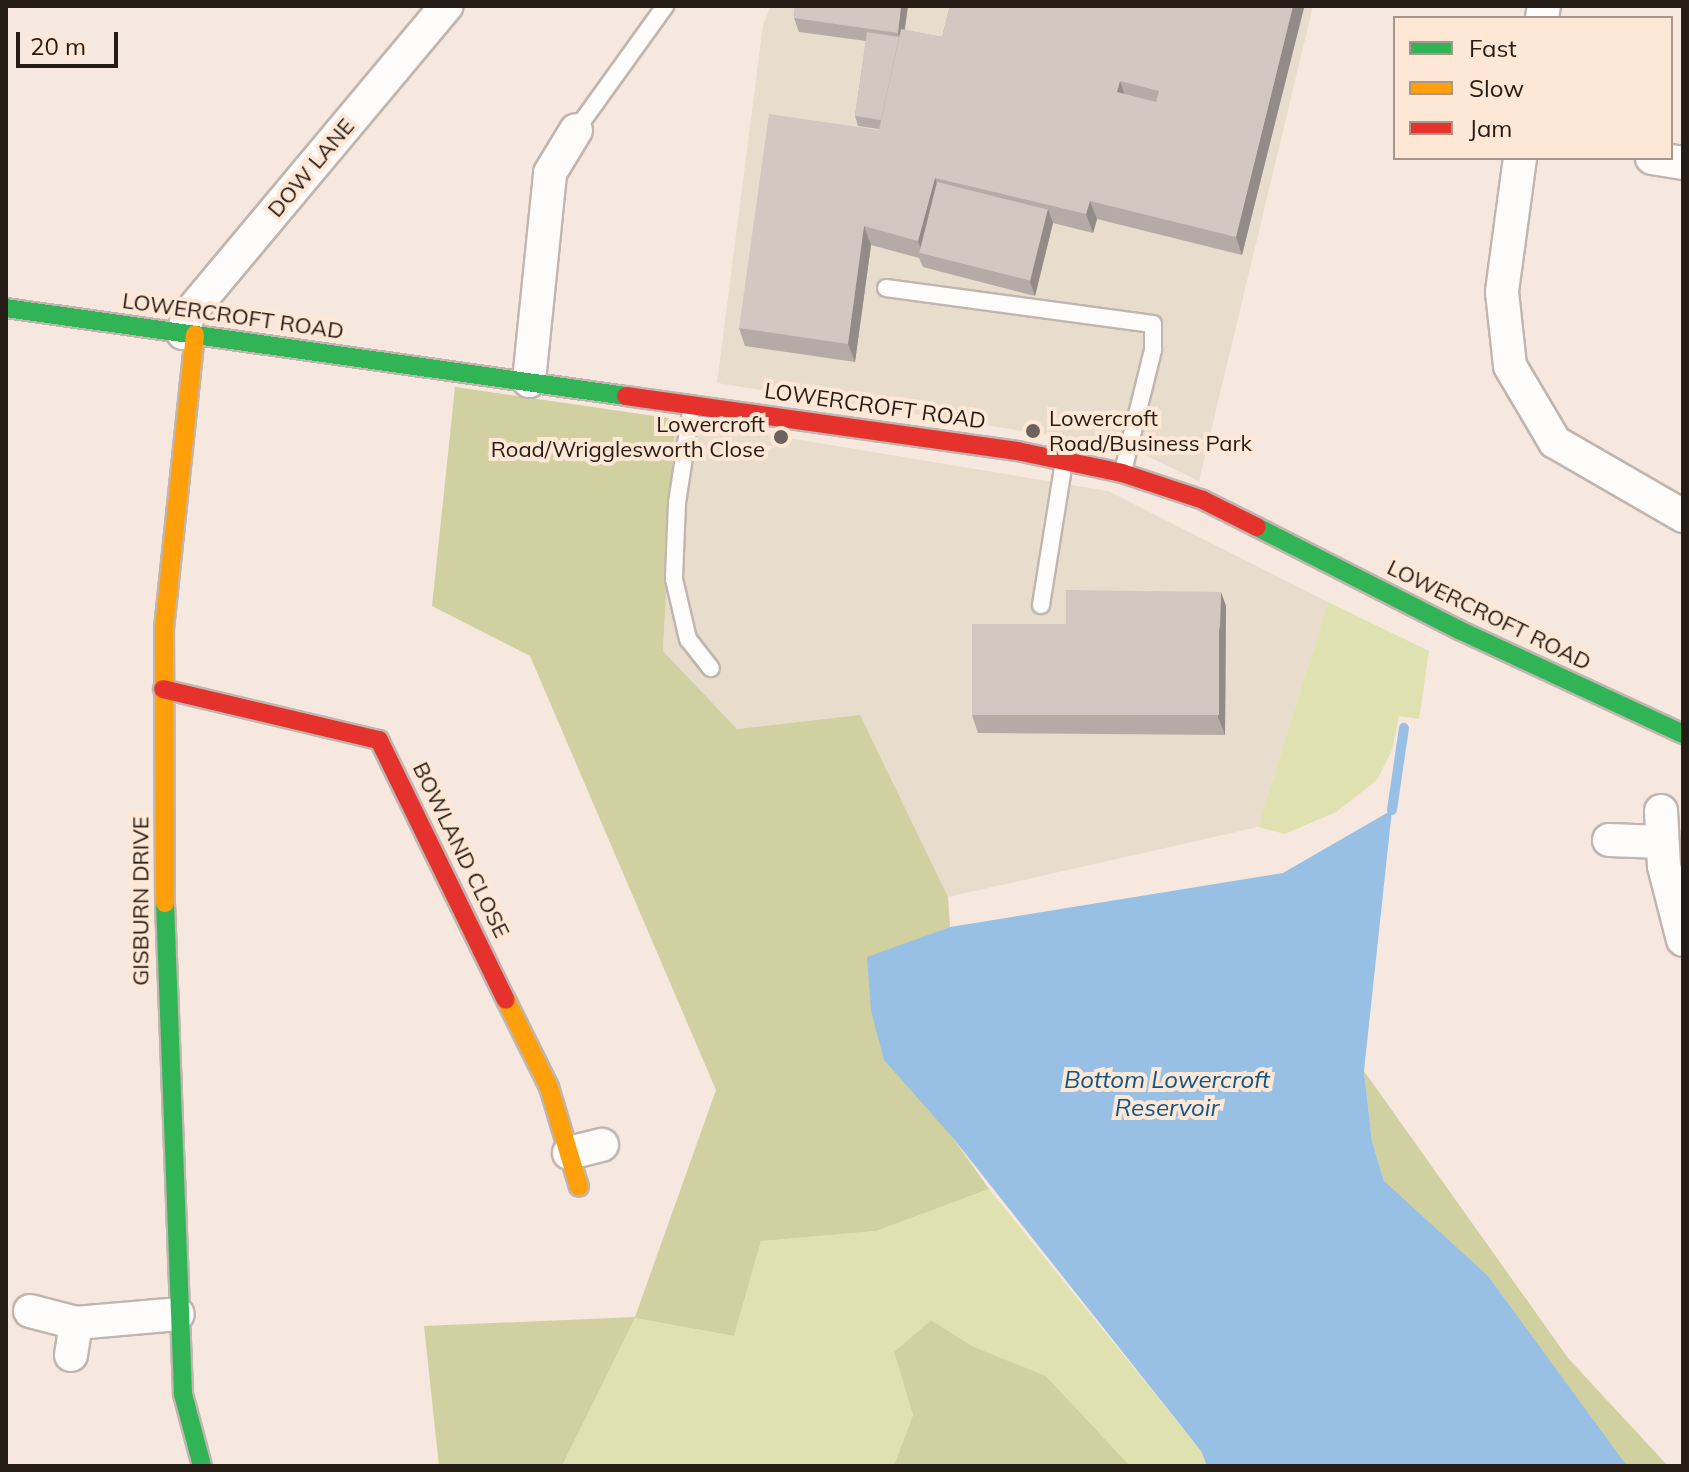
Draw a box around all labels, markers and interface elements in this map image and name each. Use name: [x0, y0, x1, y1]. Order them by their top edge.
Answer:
scale bar: [20, 16, 122, 66]
legend: [1393, 16, 1673, 160]
text: 20 m: [30, 31, 86, 61]
text: Fast: [1469, 33, 1517, 63]
text: Slow: [1469, 73, 1524, 103]
street label: DOW LANE: [262, 113, 360, 223]
text: Jam: [1469, 113, 1512, 143]
street label: LOWERCROFT ROAD: [121, 287, 345, 345]
street label: LOWERCROFT ROAD: [763, 377, 987, 435]
place label: Lowercroft Road/Business Park: [1049, 405, 1252, 456]
place label: Lowercroft Road/Wrigglesworth Close: [491, 411, 765, 462]
marker: Lowercroft Road/Business Park: [1024, 422, 1042, 440]
marker: Lowercroft Road/Wrigglesworth Close: [772, 428, 790, 446]
street label: LOWERCROFT ROAD: [1383, 554, 1595, 676]
street label: BOWLAND CLOSE: [407, 758, 515, 942]
street label: GISBURN DRIVE: [128, 816, 154, 986]
water label: Bottom Lowercroft Reservoir: [1064, 1066, 1270, 1122]

